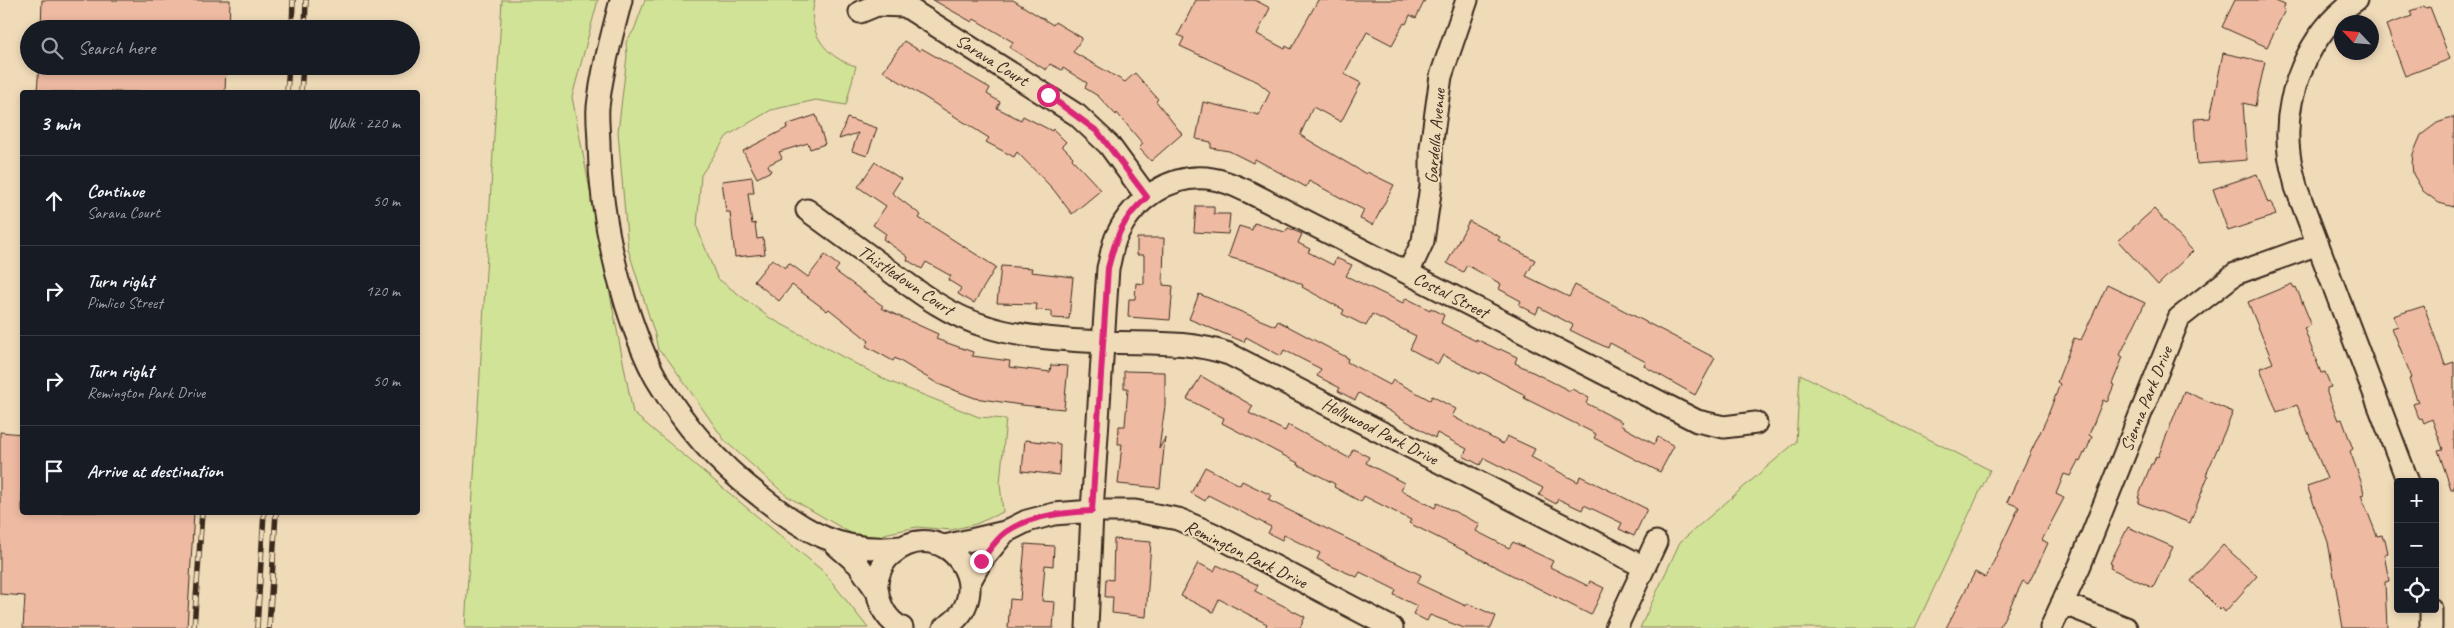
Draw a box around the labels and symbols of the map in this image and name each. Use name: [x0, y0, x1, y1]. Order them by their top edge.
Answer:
north arrow: [2334, 15, 2379, 60]
street label: Sarava Court: [951, 29, 1034, 92]
route start: [1037, 84, 1060, 107]
street label: Gardella Avenue: [1420, 86, 1450, 184]
street label: Thistledown Court: [854, 240, 960, 322]
street label: Costal Street: [1410, 267, 1495, 325]
street label: Sienna Park Drive: [2115, 342, 2177, 455]
street label: Hollywood Park Drive: [1318, 392, 1443, 470]
street label: Remington Park Drive: [1181, 515, 1312, 594]
route end: [970, 550, 993, 573]

